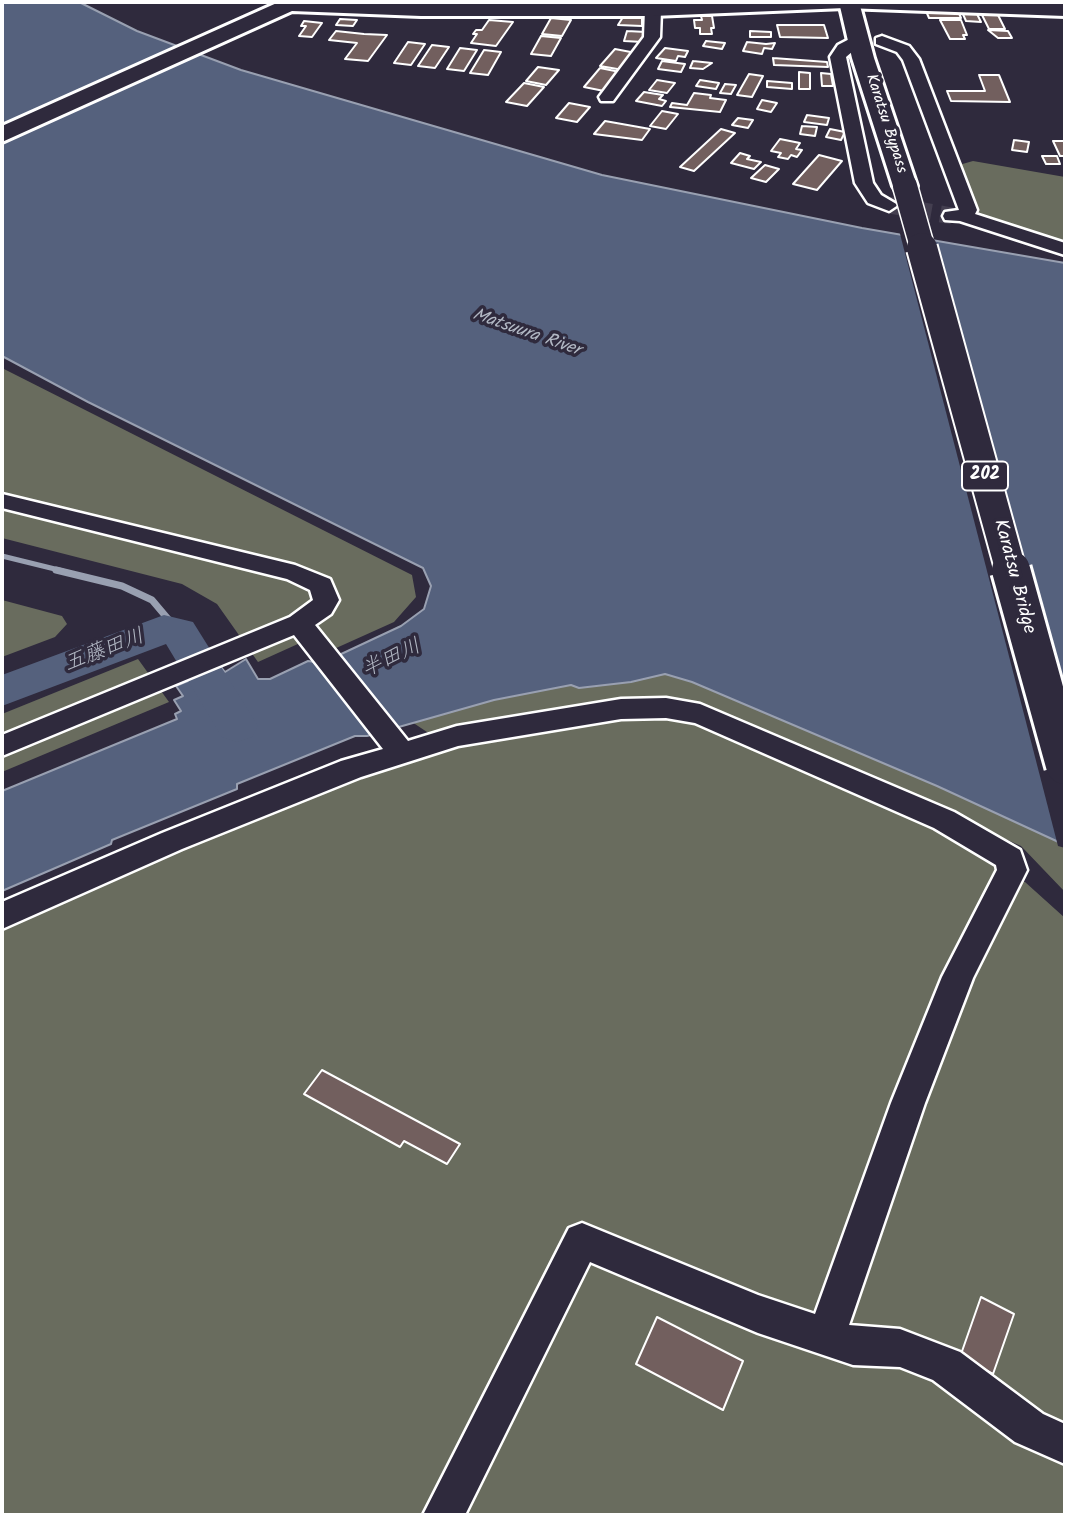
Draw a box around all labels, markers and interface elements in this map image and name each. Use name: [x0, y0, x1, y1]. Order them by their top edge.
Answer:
street label: Karatsu Bypass: [860, 72, 910, 176]
water label: Matsuura River: [469, 305, 583, 363]
road number: 202: [962, 462, 1008, 490]
street label: Karatsu Bridge: [987, 517, 1039, 637]
water label: 五藤田川: [61, 625, 149, 679]
water label: 半田川: [358, 635, 426, 685]

